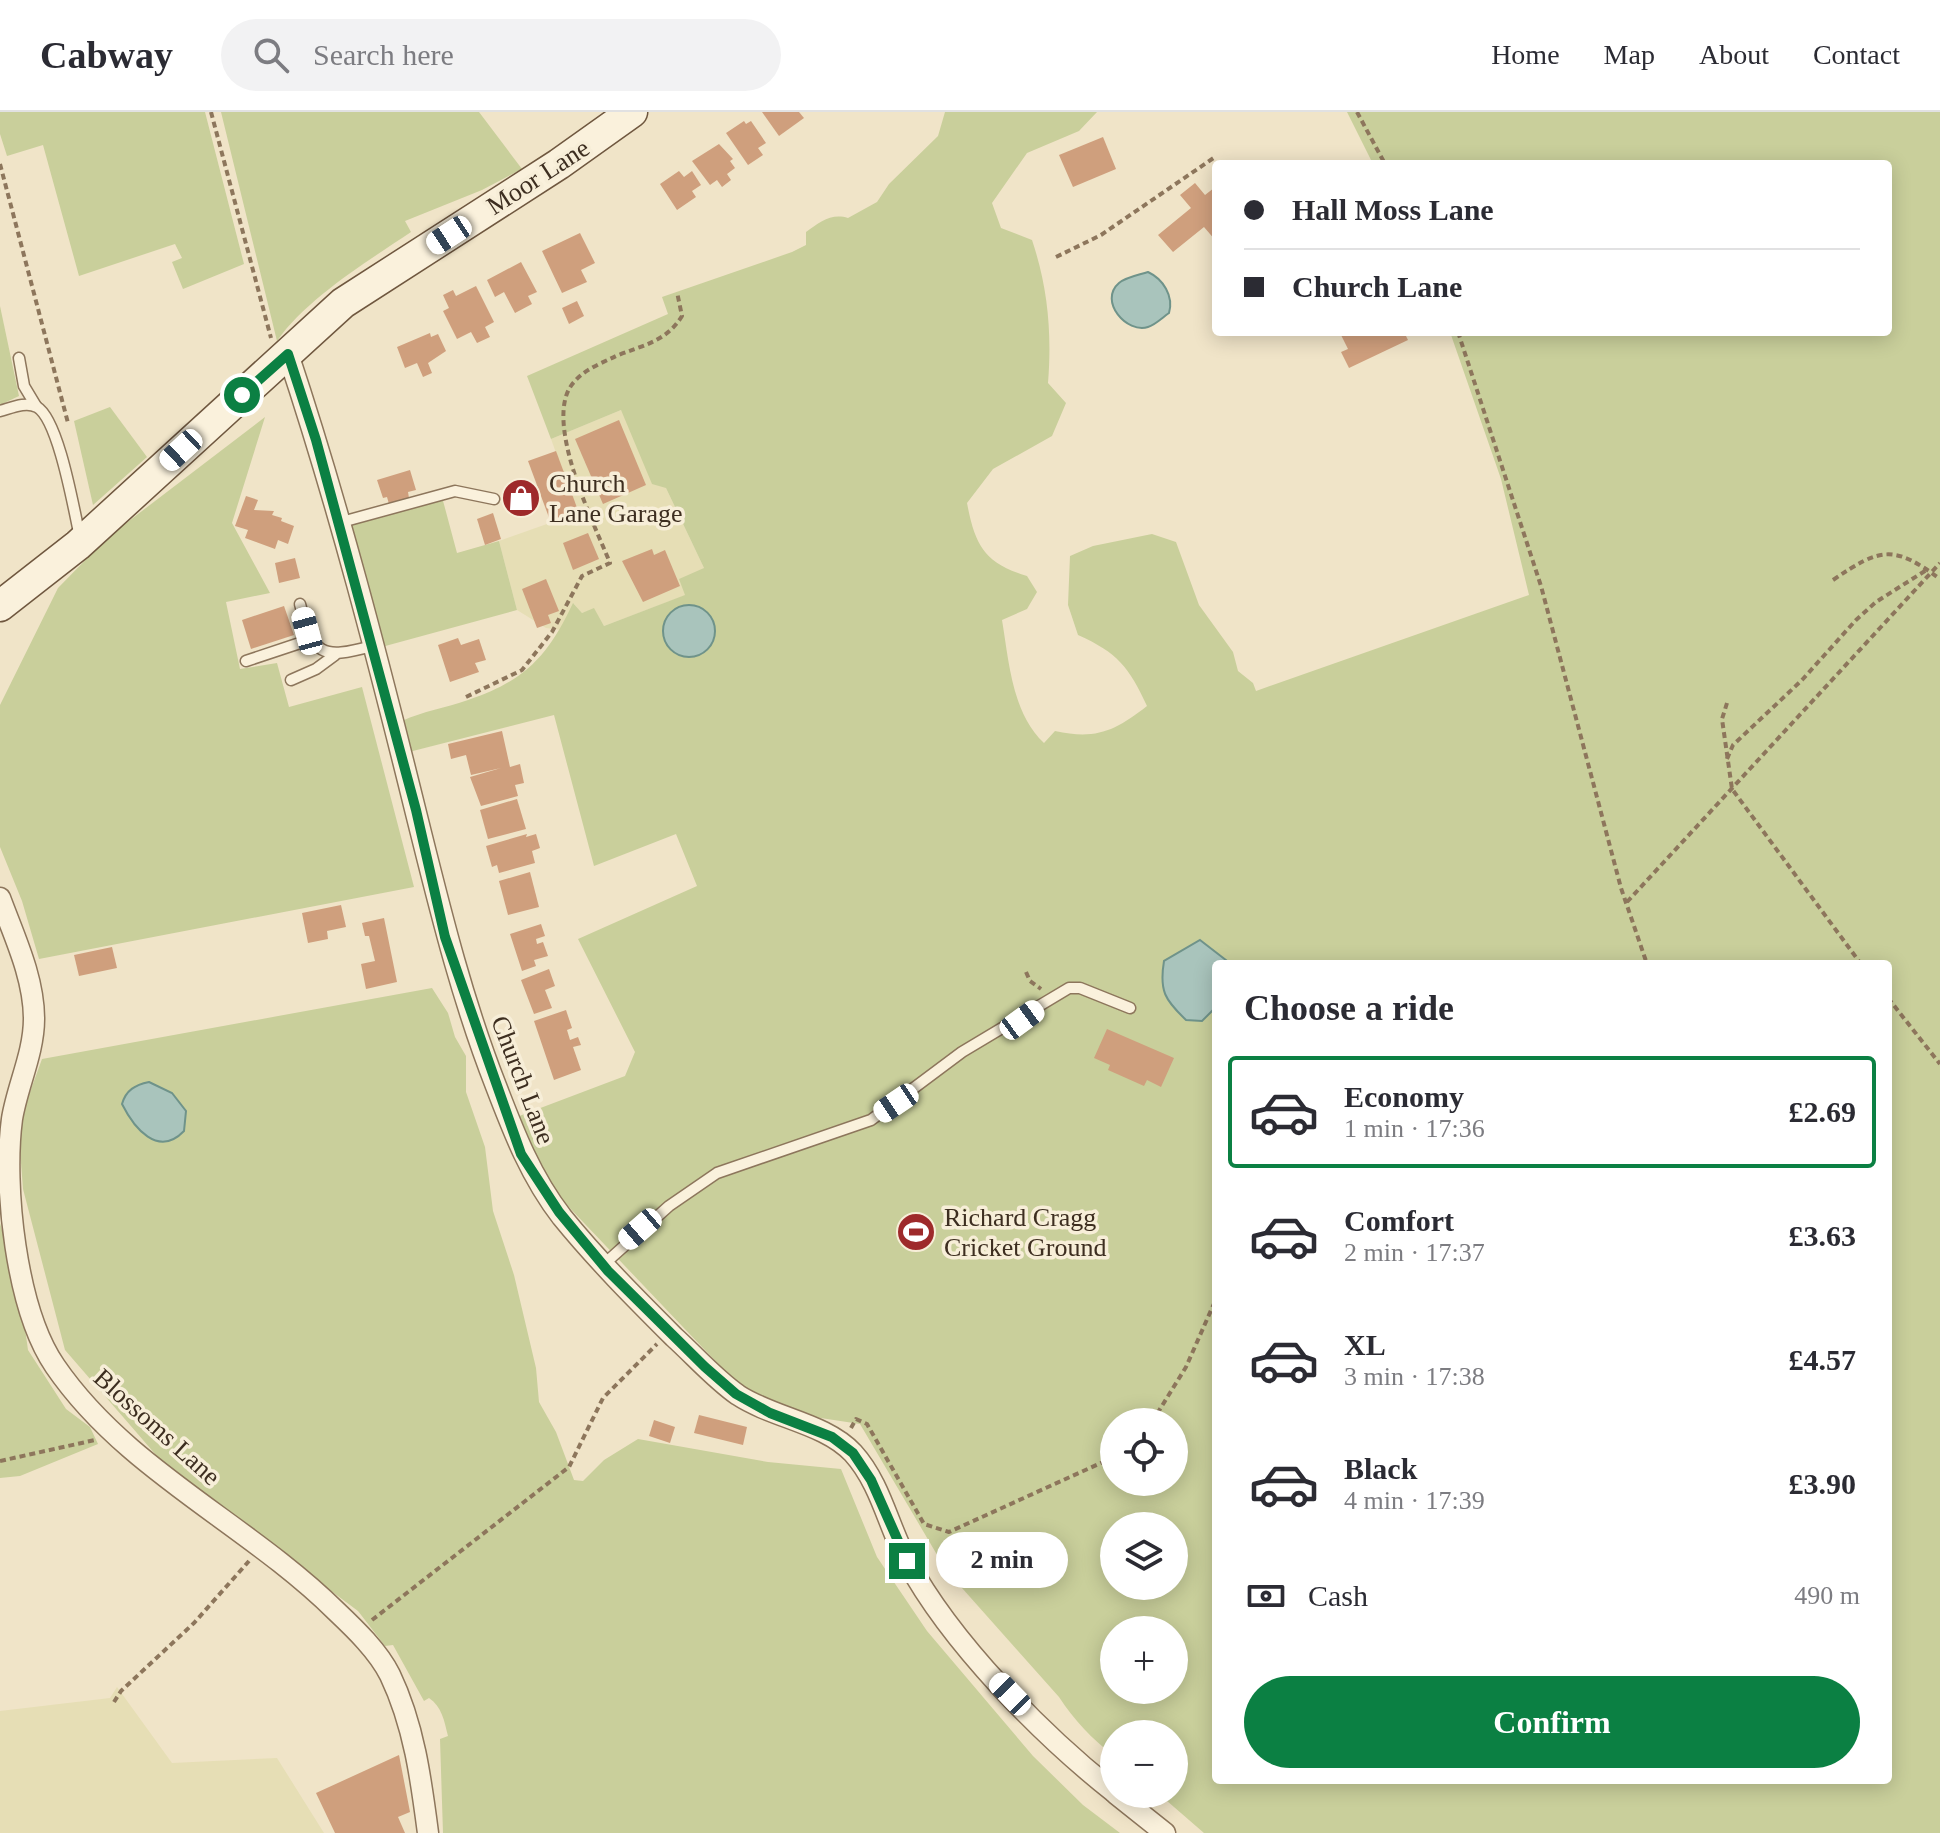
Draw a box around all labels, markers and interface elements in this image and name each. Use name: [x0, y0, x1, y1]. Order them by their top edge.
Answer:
search box: [221, 19, 781, 91]
icon: search: [249, 33, 293, 77]
text: Cabway: [40, 34, 173, 76]
text: Search here: [313, 38, 454, 71]
text: Home: [1491, 39, 1560, 70]
text: Map: [1604, 39, 1655, 70]
text: About: [1699, 39, 1769, 70]
text: Contact: [1813, 39, 1900, 70]
street label: Moor Lane: [481, 133, 595, 221]
text: Hall Moss Lane: [1292, 193, 1494, 226]
car: [422, 212, 476, 258]
text: Church Lane: [1292, 270, 1462, 303]
route start: [224, 377, 260, 413]
car: [155, 425, 207, 475]
place label: Church Lane Garage: [549, 469, 683, 528]
shop icon: Church Lane Garage: [500, 477, 542, 519]
car: [289, 605, 325, 657]
text: Choose a ride: [1244, 988, 1454, 1028]
car: [996, 996, 1048, 1044]
street label: Church Lane: [485, 1012, 561, 1148]
icon: car: [1248, 1076, 1320, 1148]
car: [869, 1080, 923, 1126]
text: Economy: [1344, 1080, 1464, 1113]
text: £2.69: [1789, 1095, 1856, 1128]
text: 1 min · 17:36: [1344, 1114, 1485, 1143]
icon: car: [1248, 1200, 1320, 1272]
place label: Richard Cragg Cricket Ground: [944, 1203, 1106, 1262]
car: [614, 1204, 666, 1254]
text: Comfort: [1344, 1204, 1454, 1237]
sports icon: Richard Cragg Cricket Ground: [895, 1211, 937, 1253]
text: £3.63: [1789, 1219, 1856, 1252]
text: 2 min · 17:37: [1344, 1238, 1485, 1267]
icon: car: [1248, 1324, 1320, 1396]
text: XL: [1344, 1328, 1386, 1361]
text: £4.57: [1789, 1343, 1856, 1376]
text: 3 min · 17:38: [1344, 1362, 1485, 1391]
street label: Blossoms Lane: [88, 1363, 226, 1491]
map controls: [1100, 1408, 1188, 1808]
button: locate: [1100, 1408, 1188, 1496]
icon: car: [1248, 1448, 1320, 1520]
text: Black: [1344, 1452, 1417, 1485]
text: £3.90: [1789, 1467, 1856, 1500]
text: 4 min · 17:39: [1344, 1486, 1485, 1515]
button: layers: [1100, 1512, 1188, 1600]
callout: 2 min: [935, 1533, 1067, 1589]
route end: [889, 1543, 925, 1579]
text: 2 min: [971, 1545, 1033, 1574]
icon: cash: [1244, 1574, 1288, 1618]
text: Cash: [1308, 1579, 1368, 1612]
text: 490 m: [1794, 1581, 1860, 1610]
button: +: [1100, 1616, 1188, 1704]
car: [985, 1668, 1035, 1720]
button: Confirm: [1244, 1676, 1860, 1768]
button: −: [1100, 1720, 1188, 1808]

